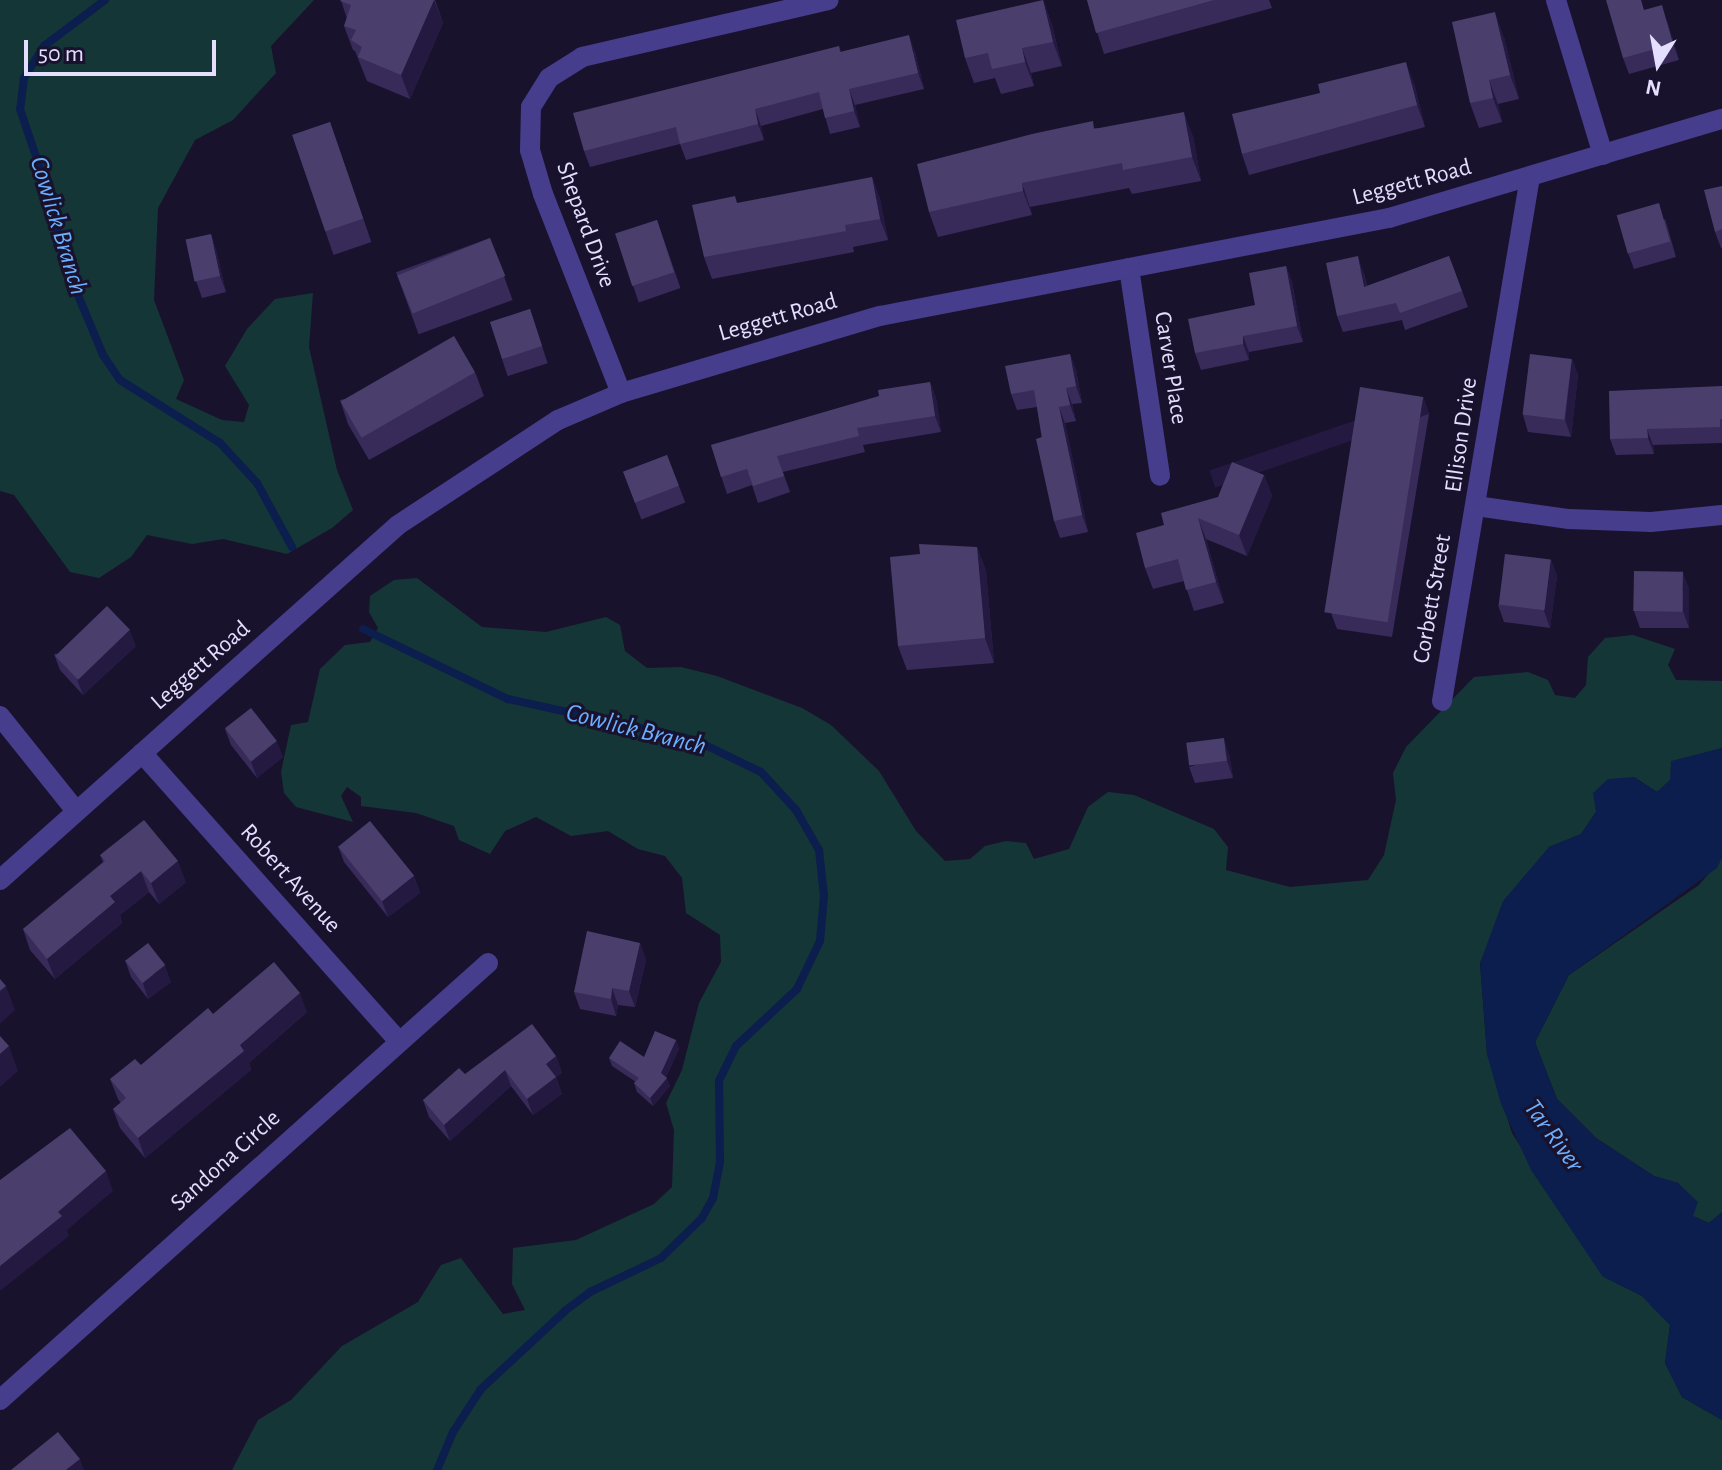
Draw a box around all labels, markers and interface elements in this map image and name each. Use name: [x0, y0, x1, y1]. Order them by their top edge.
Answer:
scale bar: [28, 24, 220, 74]
north arrow: [1618, 24, 1698, 104]
text: 50 m: [38, 42, 84, 66]
text: N: [1644, 75, 1663, 100]
water label: Cowlick Branch: [22, 153, 94, 299]
street label: Leggett Road: [1349, 153, 1475, 213]
street label: Shepard Drive: [549, 158, 621, 292]
street label: Leggett Road: [715, 287, 841, 349]
street label: Carver Place: [1147, 310, 1193, 426]
street label: Ellison Drive: [1440, 376, 1484, 494]
street label: Corbett Street: [1407, 532, 1459, 666]
street label: Leggett Road: [146, 615, 256, 717]
water label: Cowlick Branch: [563, 698, 709, 762]
street label: Robert Avenue: [233, 818, 347, 940]
water label: Tar River: [1516, 1094, 1590, 1178]
street label: Sandona Circle: [165, 1104, 287, 1218]

